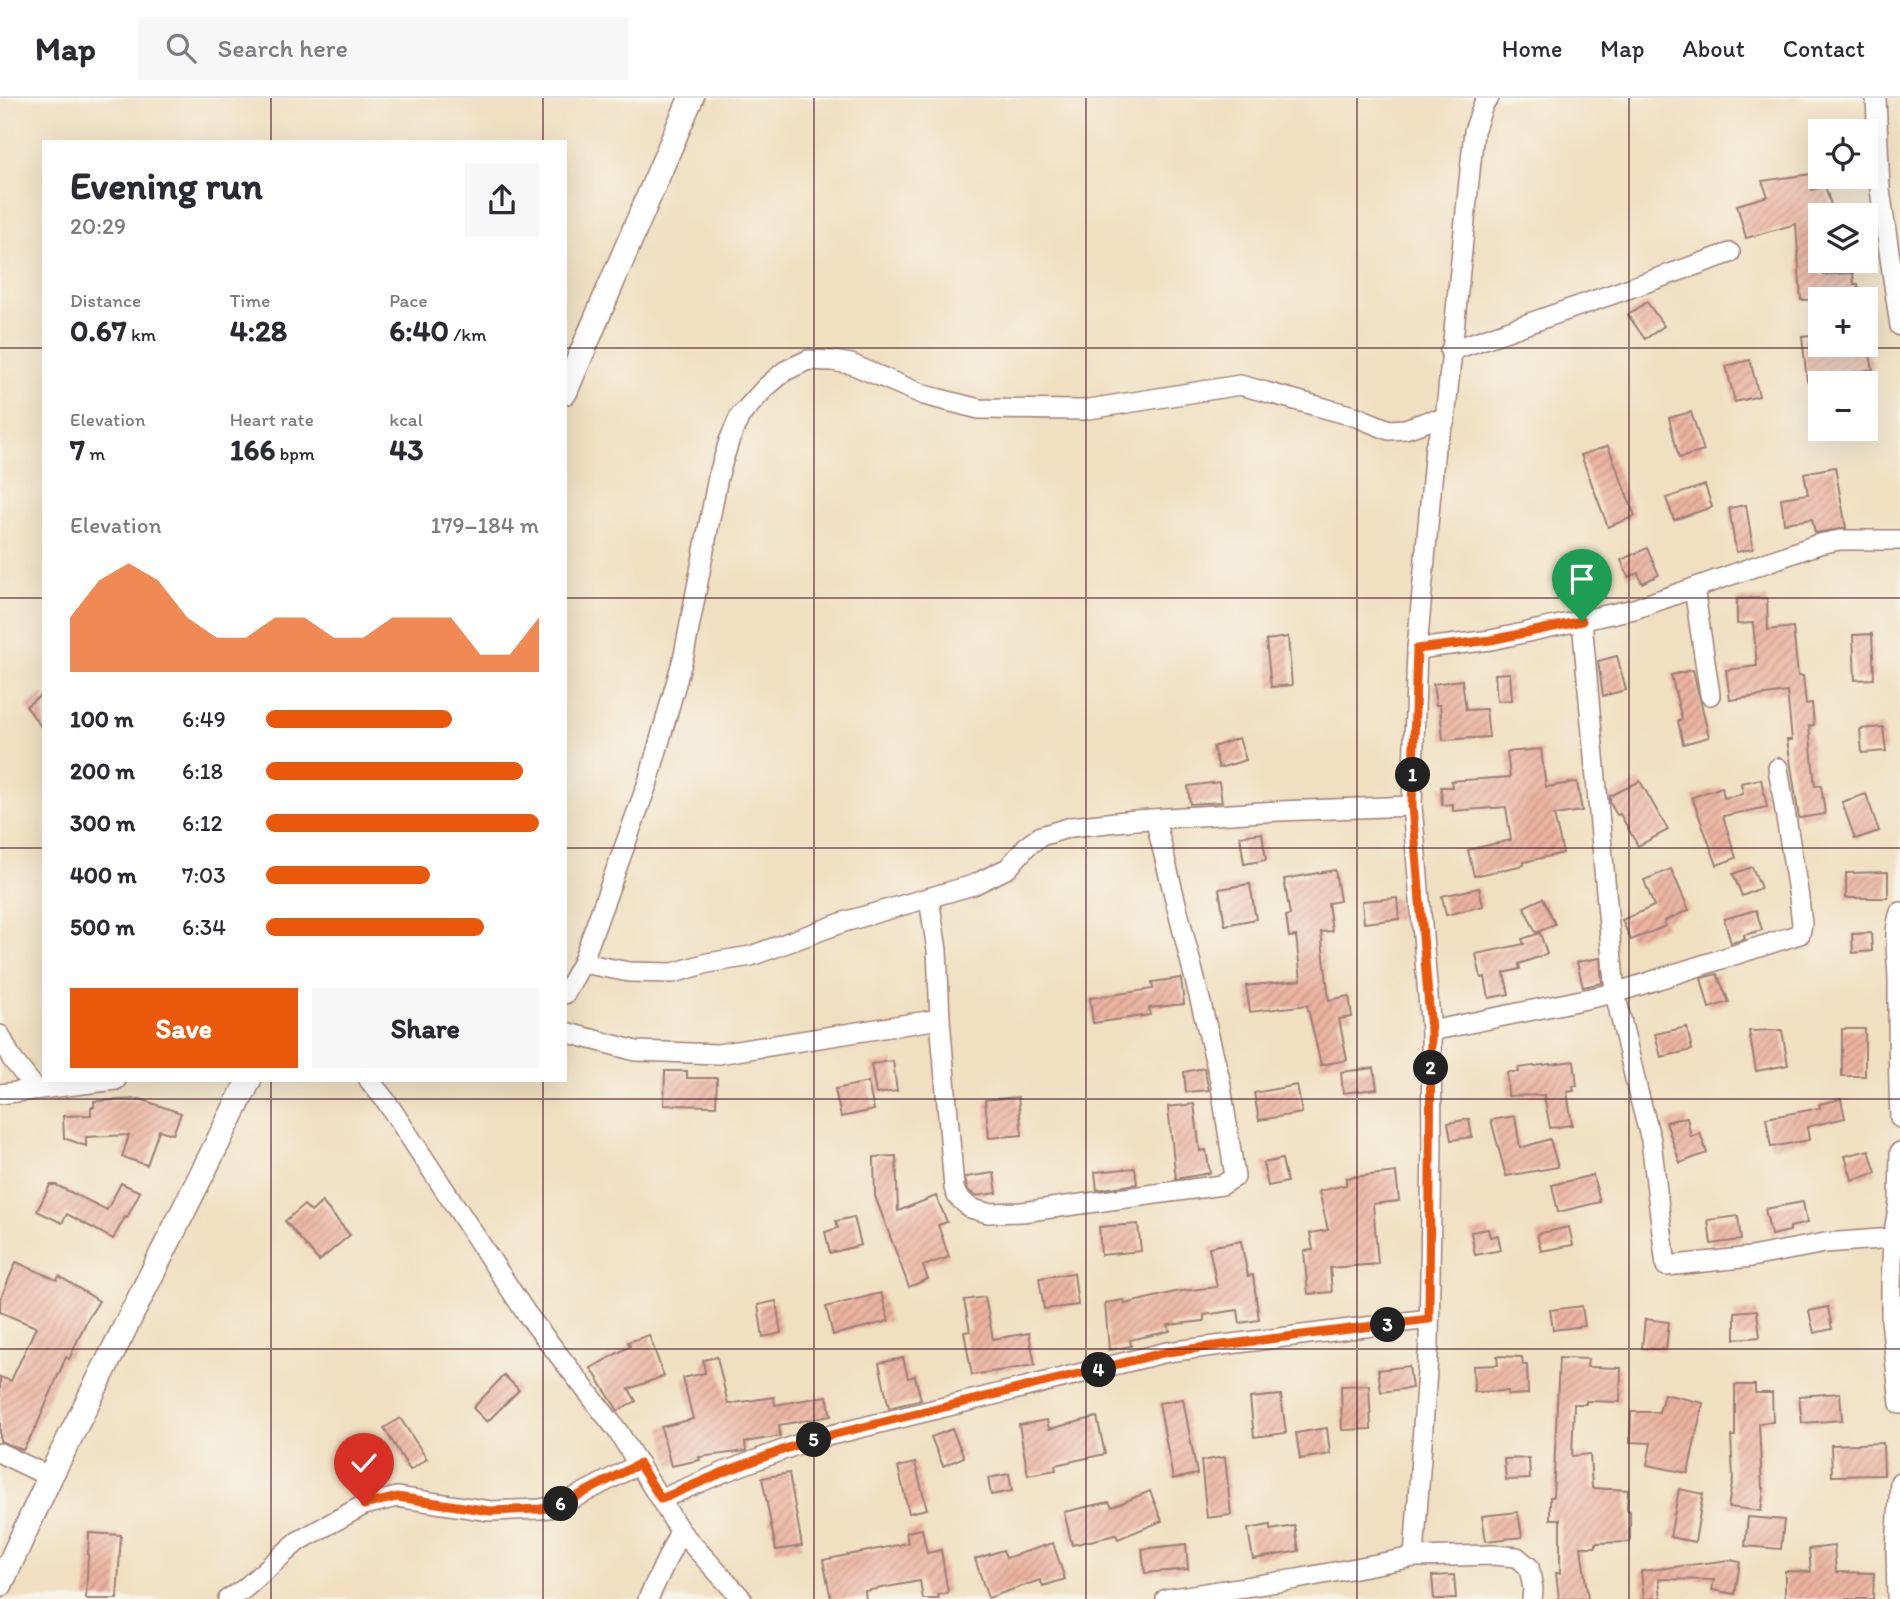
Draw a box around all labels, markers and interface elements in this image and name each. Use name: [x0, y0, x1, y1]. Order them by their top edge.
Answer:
search box: [138, 17, 628, 80]
text: Map: [35, 29, 96, 68]
icon: search: [162, 29, 200, 67]
text: Search here: [218, 32, 348, 64]
text: Home: [1502, 34, 1562, 63]
text: Map: [1600, 34, 1644, 63]
text: About: [1682, 34, 1745, 63]
text: Contact: [1783, 34, 1865, 63]
map controls: [1808, 119, 1878, 441]
button: locate: [1808, 119, 1878, 189]
text: Evening run: [70, 163, 263, 209]
button: share: [465, 163, 539, 237]
button: layers: [1808, 203, 1878, 273]
text: 20:29: [70, 212, 126, 240]
button: +: [1808, 287, 1878, 357]
text: Distance: [70, 289, 141, 312]
text: Time: [230, 289, 270, 312]
text: Pace: [389, 289, 427, 312]
text: 0.67: [70, 312, 127, 349]
text: 4:28: [230, 312, 287, 349]
text: 6:40: [389, 312, 449, 349]
text: km: [127, 323, 156, 346]
text: /km: [449, 323, 486, 346]
button: −: [1808, 371, 1878, 441]
text: Elevation: [70, 408, 146, 431]
text: Heart rate: [230, 408, 314, 431]
text: kcal: [389, 408, 423, 431]
text: 7: [70, 431, 85, 468]
text: 166: [230, 431, 275, 468]
text: 43: [389, 431, 424, 468]
text: m: [85, 442, 105, 465]
text: bpm: [275, 442, 315, 465]
text: Elevation: [70, 511, 161, 539]
text: 179–184 m: [430, 511, 539, 539]
pin: [1552, 549, 1612, 621]
icon: arrive: [1563, 560, 1601, 598]
text: 100 m: [70, 705, 134, 733]
text: 6:49: [182, 705, 226, 733]
text: 200 m: [70, 757, 135, 785]
text: 6:18: [182, 757, 223, 785]
pin: 1: [1396, 758, 1430, 792]
text: 1: [1408, 763, 1417, 786]
text: 300 m: [70, 809, 135, 837]
text: 6:12: [182, 809, 223, 837]
text: 400 m: [70, 861, 137, 889]
text: 7:03: [182, 861, 226, 889]
text: 500 m: [70, 913, 135, 941]
text: 6:34: [182, 913, 226, 941]
button: Save: [70, 988, 298, 1068]
button: Share: [312, 988, 539, 1068]
pin: 2: [1414, 1051, 1448, 1086]
text: 2: [1426, 1056, 1436, 1079]
pin: 3: [1370, 1308, 1406, 1342]
text: 3: [1382, 1313, 1393, 1336]
pin: 4: [1082, 1352, 1116, 1388]
text: 4: [1093, 1358, 1104, 1381]
pin: 5: [796, 1422, 832, 1458]
text: 5: [809, 1428, 818, 1451]
pin: [334, 1433, 394, 1505]
icon: check: [345, 1444, 383, 1482]
pin: 6: [544, 1486, 578, 1522]
text: 6: [555, 1492, 566, 1515]

